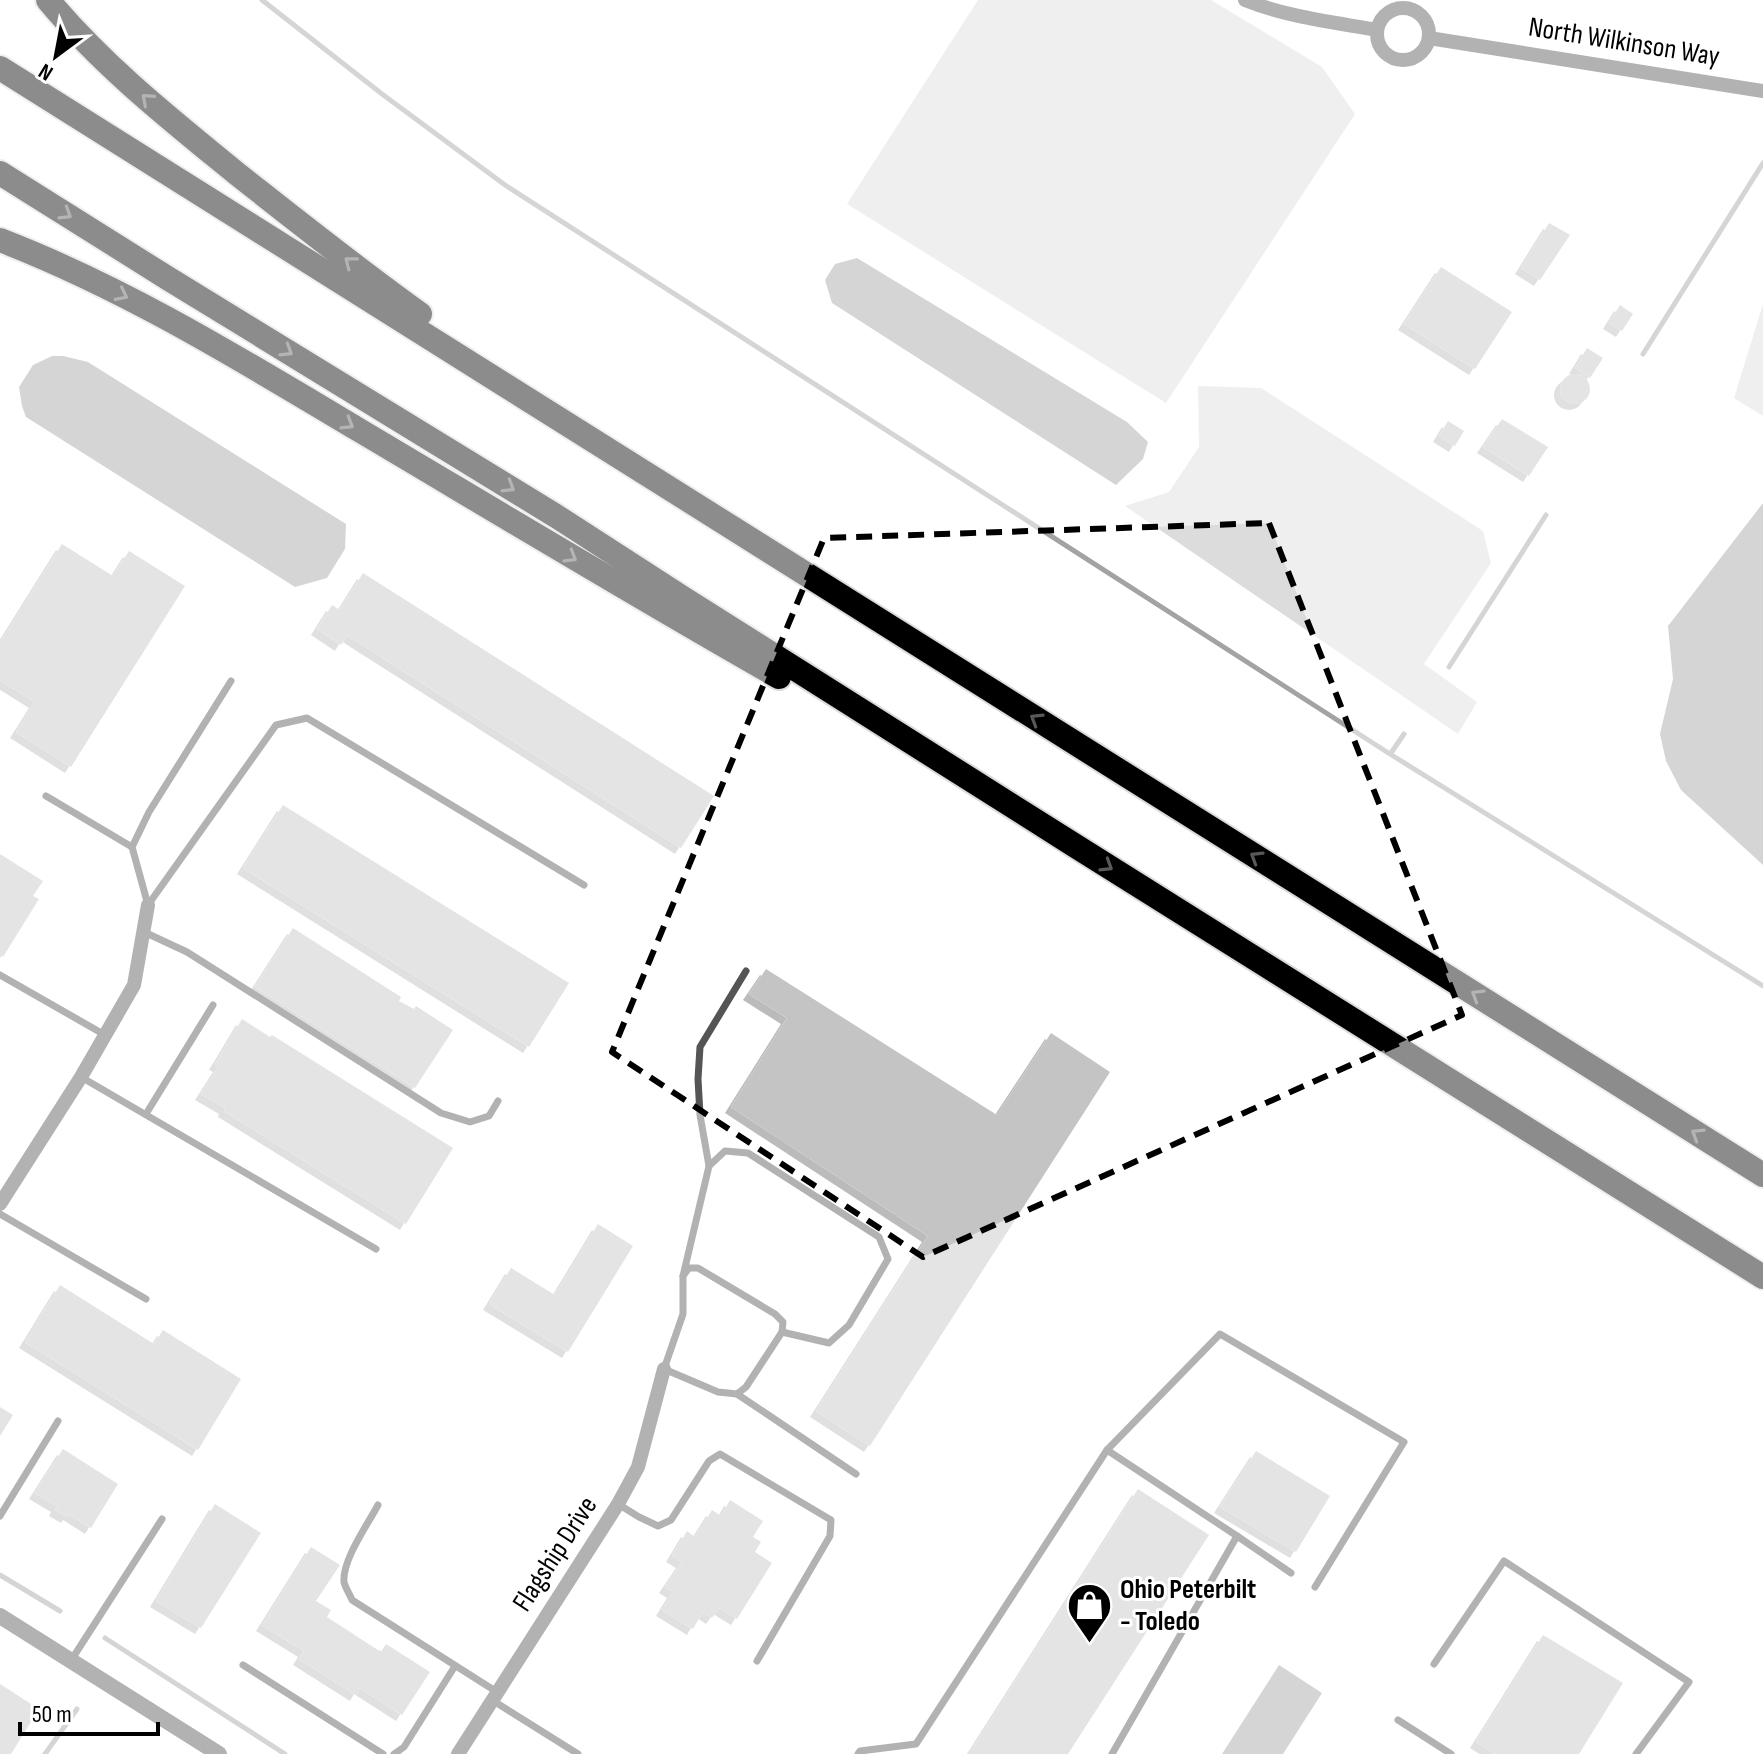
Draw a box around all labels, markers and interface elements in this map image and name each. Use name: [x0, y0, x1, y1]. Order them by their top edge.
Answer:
street label: North Wilkinson Way: [1526, 11, 1722, 73]
north arrow: [16, 16, 96, 96]
text: N: [34, 57, 58, 86]
one-way arrow: [142, 94, 156, 109]
one-way arrow: [57, 204, 72, 220]
one-way arrow: [344, 257, 359, 271]
one-way arrow: [114, 285, 129, 300]
one-way arrow: [278, 341, 293, 357]
one-way arrow: [339, 414, 354, 430]
one-way arrow: [500, 477, 515, 492]
one-way arrow: [562, 547, 577, 563]
one-way arrow: [1031, 713, 1045, 728]
one-way arrow: [1250, 852, 1265, 867]
one-way arrow: [1098, 856, 1113, 871]
one-way arrow: [1471, 990, 1485, 1005]
one-way arrow: [1691, 1128, 1706, 1143]
street label: Flagship Drive: [506, 1491, 604, 1617]
place label: Ohio Peterbilt - Toledo: [1120, 1573, 1256, 1638]
shop icon: Ohio Peterbilt - Toledo: [1065, 1581, 1113, 1644]
scale bar: [20, 1686, 158, 1736]
text: 50 m: [32, 1700, 72, 1729]

